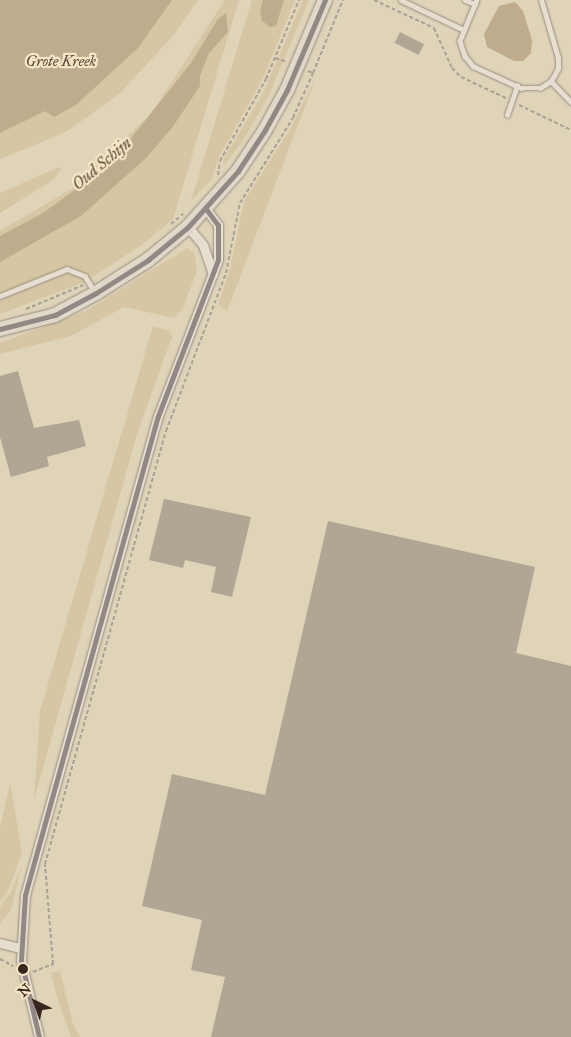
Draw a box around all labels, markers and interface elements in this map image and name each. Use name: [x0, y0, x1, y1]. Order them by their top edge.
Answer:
park label: Grote Kreek: [26, 53, 96, 71]
water label: Oud Schijn: [69, 134, 135, 194]
unlabelled marker: [18, 964, 28, 974]
north arrow: [10, 977, 60, 1027]
text: N: [15, 980, 35, 1001]

